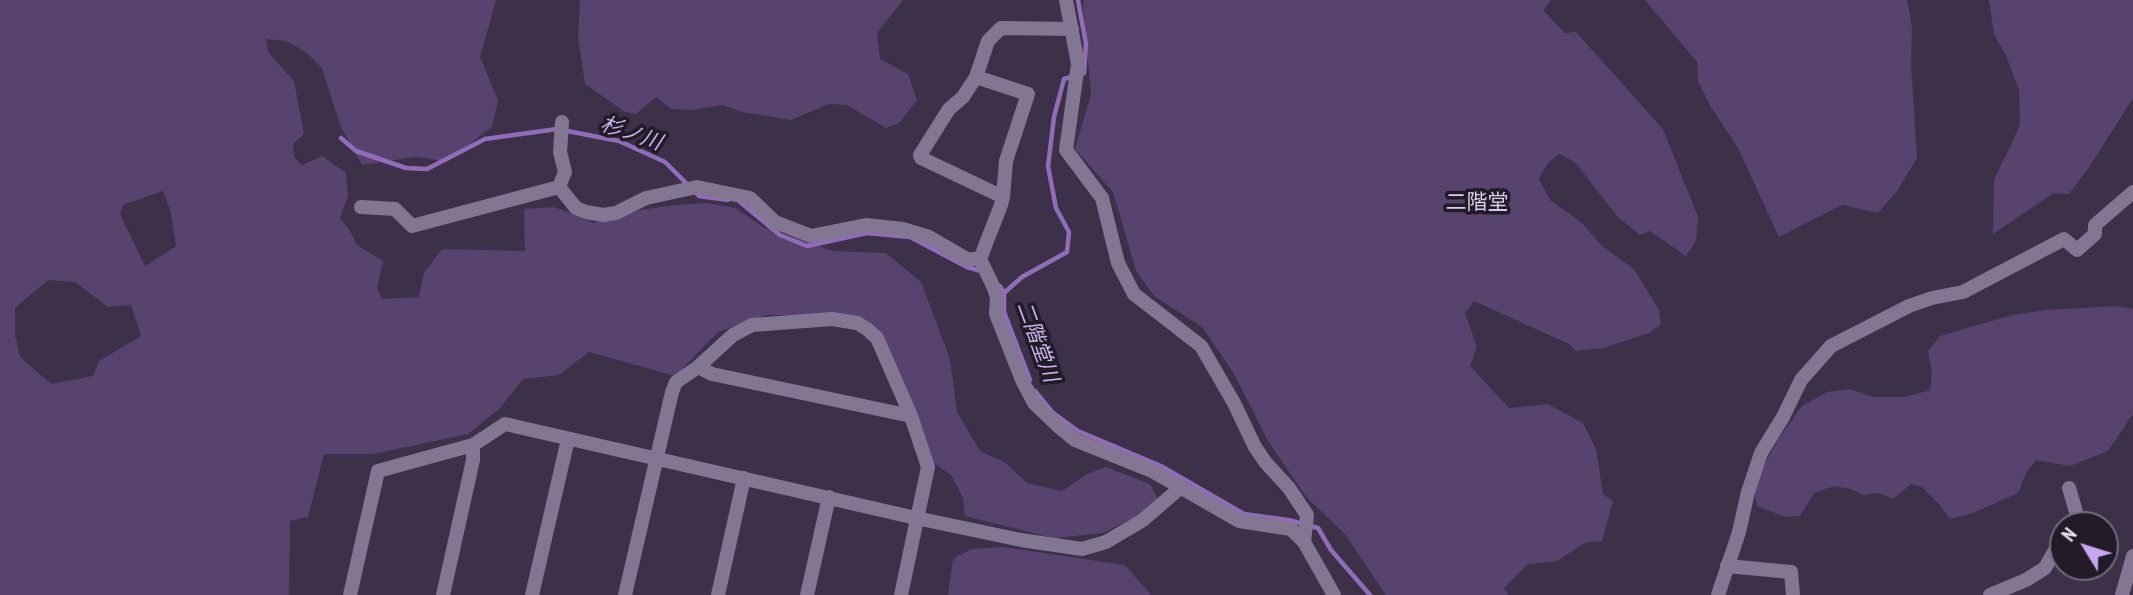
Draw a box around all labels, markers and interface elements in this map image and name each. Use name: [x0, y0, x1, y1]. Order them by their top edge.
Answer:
water label: 杉ノ川: [597, 112, 665, 156]
district label: 二階堂: [1446, 190, 1508, 216]
water label: 二階堂川: [1011, 298, 1063, 386]
north arrow: [2049, 511, 2119, 581]
text: N: [2056, 523, 2082, 546]

